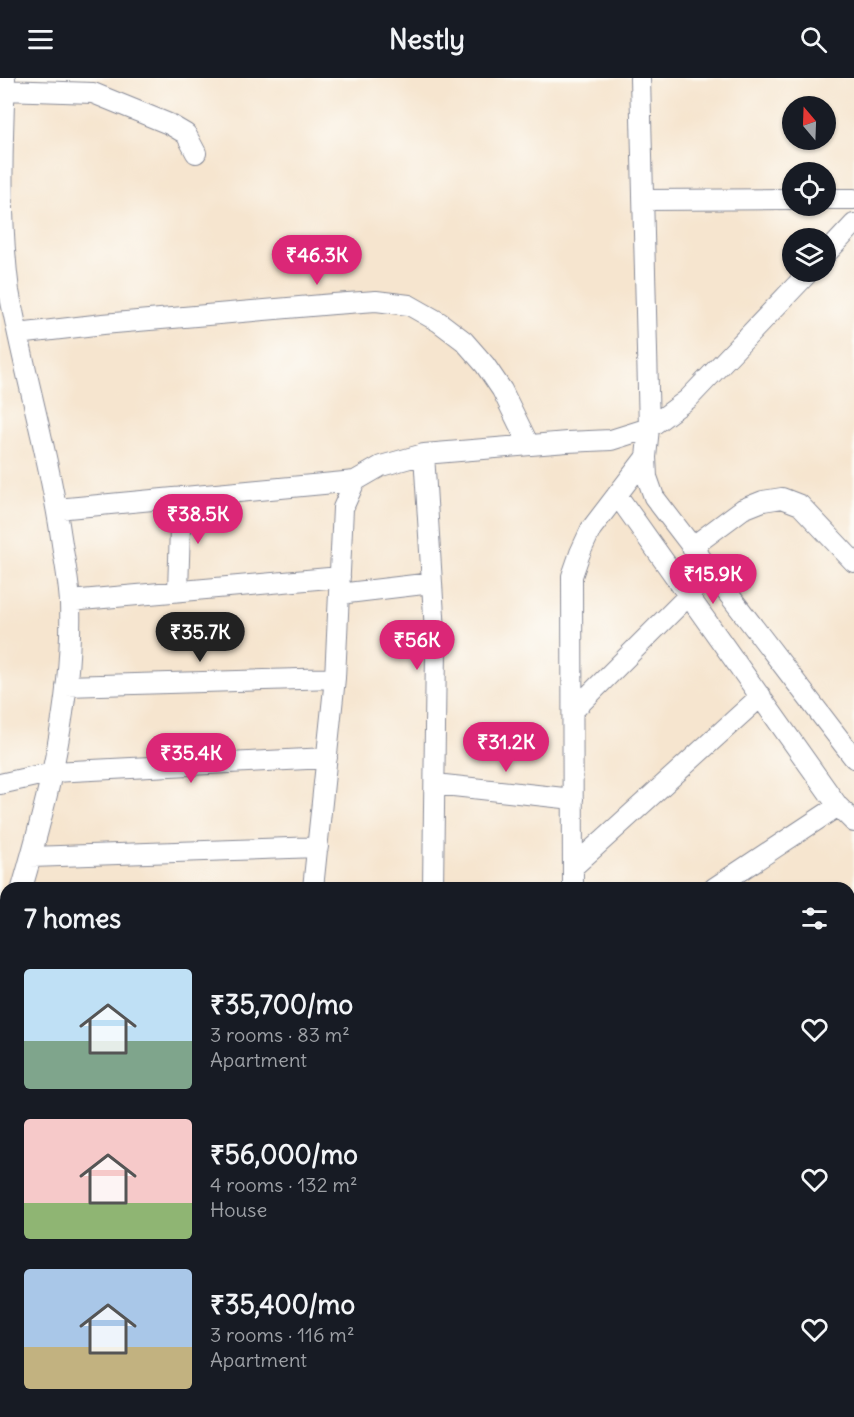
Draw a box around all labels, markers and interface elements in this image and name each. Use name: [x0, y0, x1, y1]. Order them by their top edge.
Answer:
text: Nestly: [389, 22, 465, 56]
icon: menu: [24, 23, 57, 56]
icon: search: [797, 23, 830, 56]
north arrow: [782, 96, 836, 150]
map controls: [782, 96, 836, 282]
button: locate: [782, 162, 836, 216]
button: layers: [782, 228, 836, 282]
pin: ₹46.3K: [268, 235, 366, 286]
text: ₹46.3K: [286, 242, 348, 267]
pin: ₹38.5K: [149, 494, 247, 545]
text: ₹38.5K: [167, 501, 229, 526]
pin: ₹15.9K: [664, 554, 762, 605]
text: ₹15.9K: [684, 561, 742, 586]
pin: ₹35.7K: [151, 612, 249, 663]
text: ₹35.7K: [170, 619, 230, 644]
pin: ₹56K: [381, 620, 453, 671]
text: ₹56K: [394, 627, 440, 652]
pin: ₹31.2K: [457, 722, 555, 773]
text: ₹31.2K: [477, 729, 535, 754]
pin: ₹35.4K: [142, 733, 240, 784]
text: ₹35.4K: [160, 740, 222, 765]
text: 7 homes: [24, 902, 121, 935]
icon: filters: [798, 902, 831, 935]
text: ₹35,700/mo: [210, 988, 353, 1021]
icon: home: [72, 993, 144, 1065]
icon: heart: [798, 1013, 831, 1046]
text: 3 rooms · 83 m²: [210, 1022, 350, 1047]
text: Apartment: [210, 1047, 307, 1072]
text: ₹56,000/mo: [210, 1138, 358, 1171]
icon: home: [72, 1143, 144, 1215]
icon: heart: [798, 1163, 831, 1196]
text: 4 rooms · 132 m²: [210, 1172, 357, 1197]
text: House: [210, 1197, 267, 1222]
text: ₹35,400/mo: [210, 1288, 355, 1321]
icon: home: [72, 1293, 144, 1365]
icon: heart: [798, 1313, 831, 1346]
text: 3 rooms · 116 m²: [210, 1322, 354, 1347]
text: Apartment: [210, 1347, 307, 1372]

